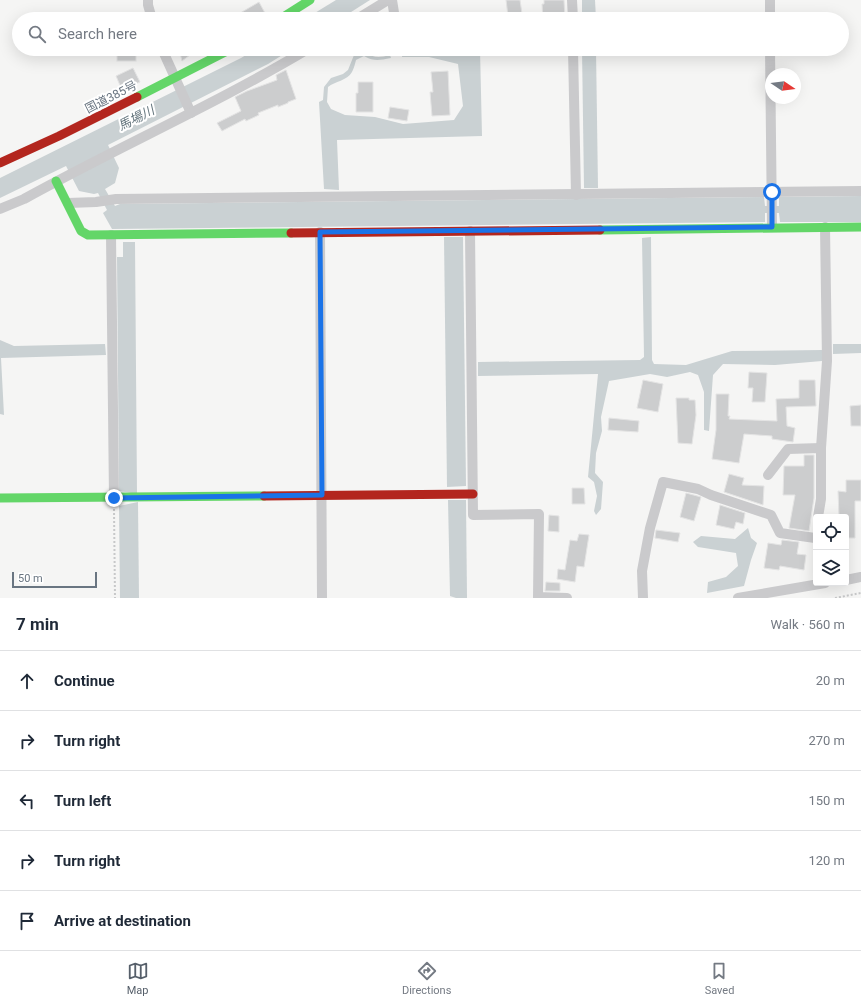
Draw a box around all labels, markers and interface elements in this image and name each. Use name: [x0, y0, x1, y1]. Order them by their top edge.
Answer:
search box: [12, 12, 849, 56]
icon: search: [26, 23, 48, 45]
text: Search here: [58, 25, 137, 43]
north arrow: [765, 68, 801, 104]
street label: 国道385号: [83, 78, 139, 116]
water label: 馬場川: [115, 102, 159, 134]
route start: [763, 183, 781, 201]
route end: [105, 489, 123, 507]
map controls: [813, 514, 849, 586]
button: locate: [813, 514, 849, 550]
button: layers: [813, 550, 849, 586]
scale bar: [12, 570, 97, 589]
text: 50 m: [18, 572, 43, 585]
text: 7 min: [16, 614, 59, 634]
text: Walk · 560 m: [770, 617, 845, 632]
icon: ahead: [16, 670, 38, 692]
text: Continue: [54, 672, 115, 690]
text: 20 m: [816, 673, 845, 688]
icon: right: [16, 730, 38, 752]
text: Turn right: [54, 732, 120, 750]
text: 270 m: [808, 733, 845, 748]
icon: left: [16, 790, 38, 812]
text: Turn left: [54, 792, 111, 810]
text: 150 m: [808, 793, 845, 808]
icon: right: [16, 850, 38, 872]
text: Turn right: [54, 852, 120, 870]
text: 120 m: [808, 853, 845, 868]
icon: arrive: [16, 910, 38, 932]
text: Arrive at destination: [54, 912, 191, 930]
tab: Map: [127, 960, 149, 997]
tab: Directions: [402, 960, 451, 997]
tab: Saved: [705, 960, 734, 997]

